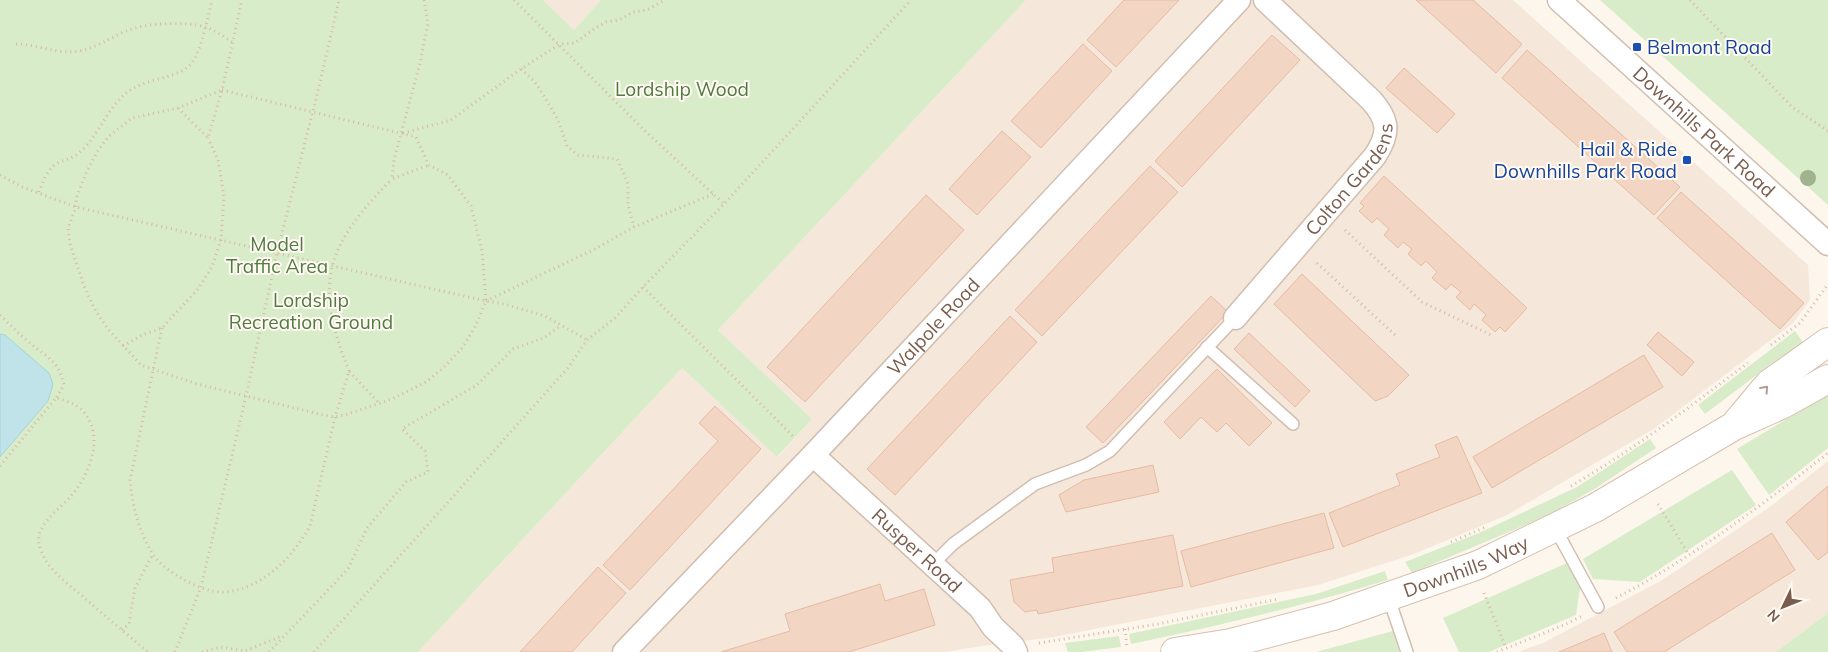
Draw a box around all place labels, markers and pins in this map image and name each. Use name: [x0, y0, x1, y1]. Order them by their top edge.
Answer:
place label: Belmont Road: [1647, 35, 1772, 59]
marker: Belmont Road: [1631, 41, 1643, 53]
place label: Hail & Ride Downhills Park Road: [1494, 137, 1677, 183]
marker: Hail & Ride Downhills Park Road: [1681, 154, 1693, 166]

